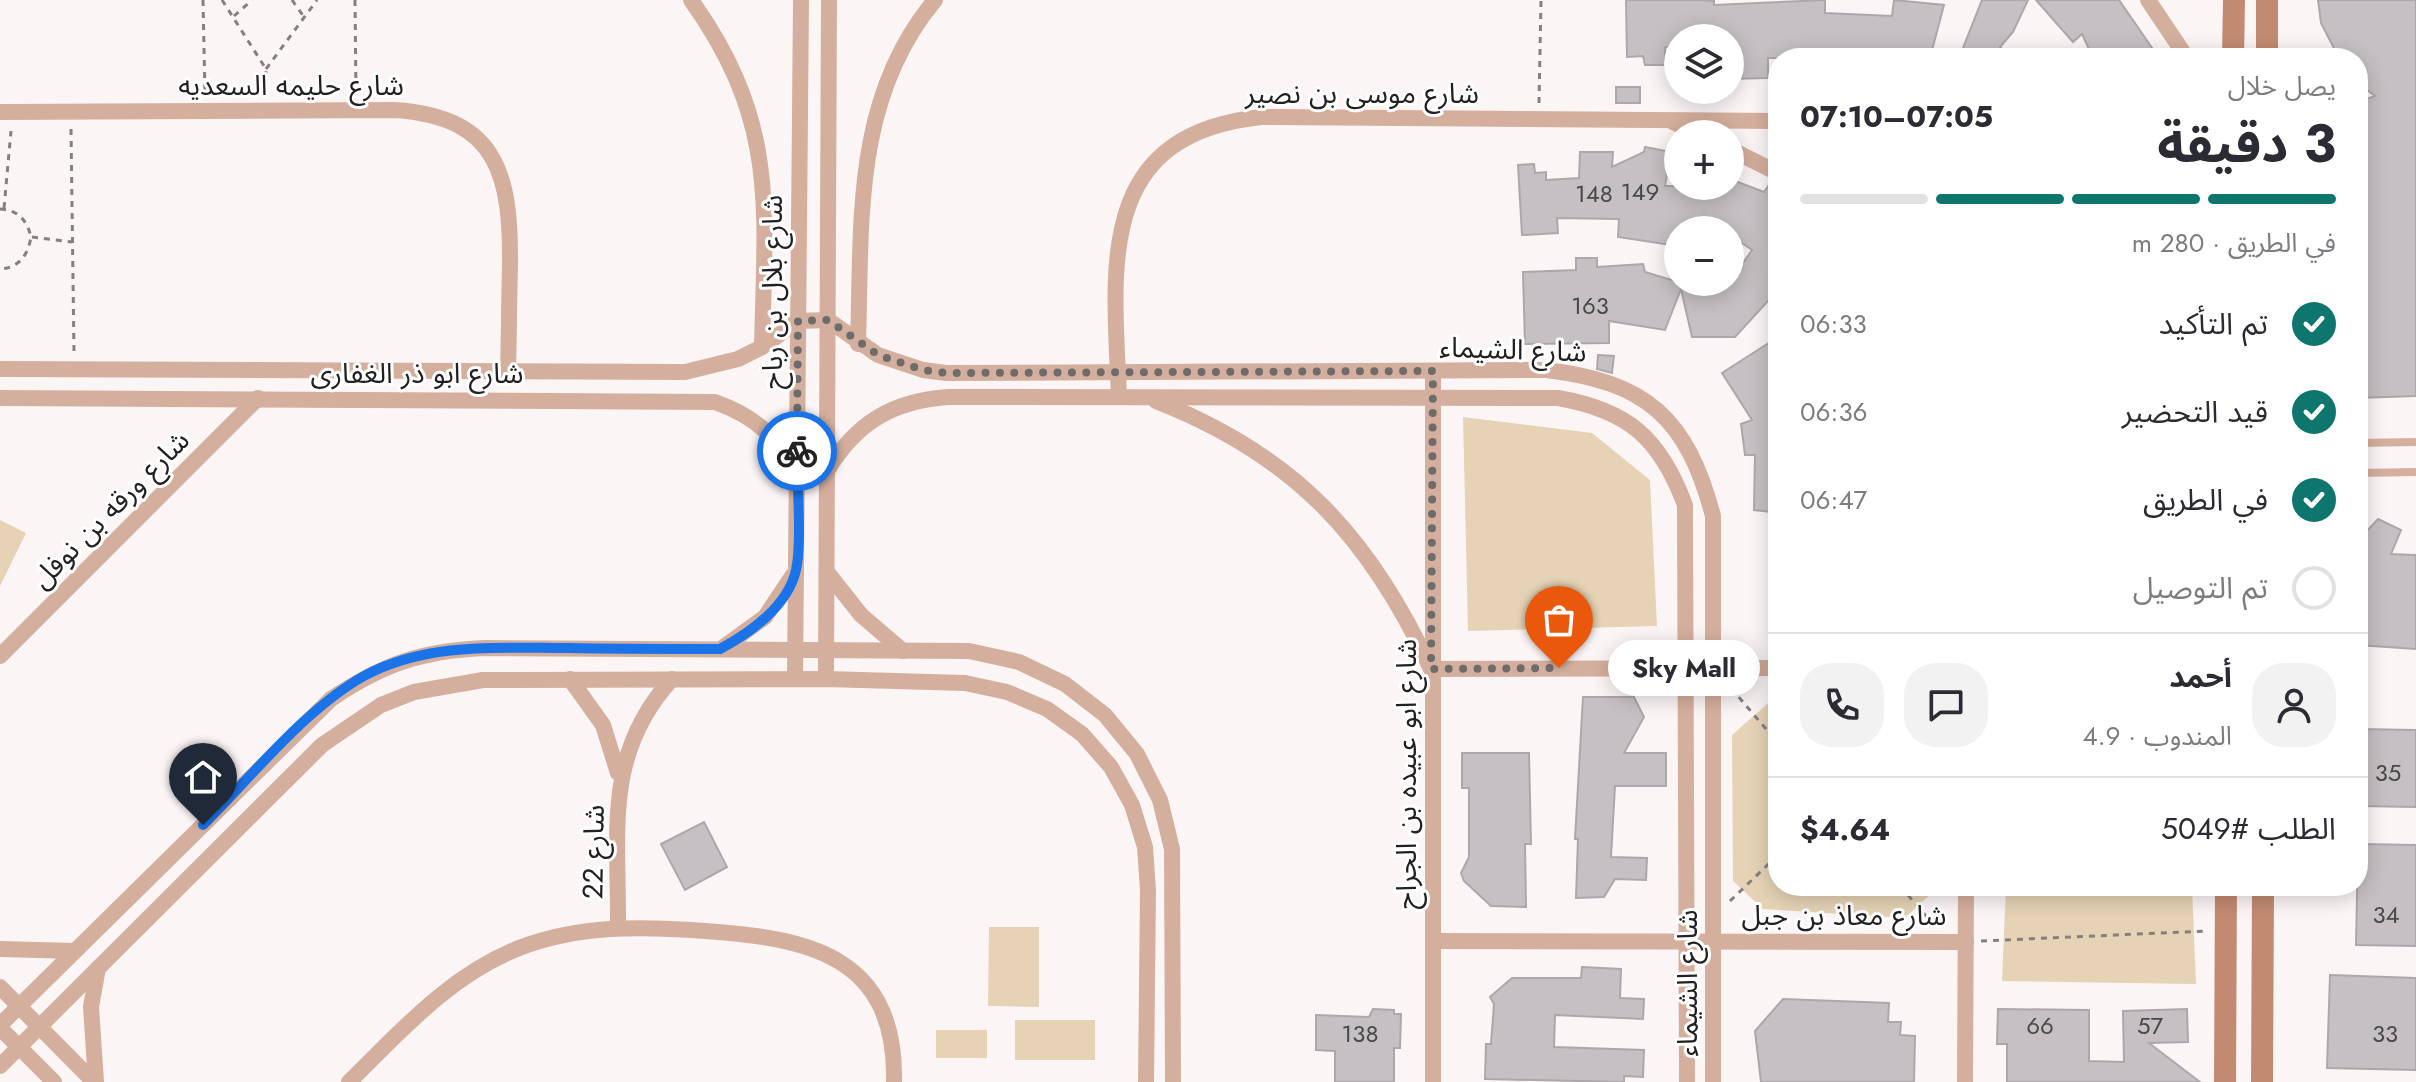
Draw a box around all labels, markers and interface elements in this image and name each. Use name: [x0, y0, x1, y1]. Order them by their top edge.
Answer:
map controls: [1664, 24, 1744, 296]
button: layers: [1664, 24, 1744, 104]
street label: شارع حليمه السعديه: [178, 65, 404, 106]
text: يصل خلال: [2228, 67, 2336, 105]
street label: شارع موسى بن نصير: [1244, 73, 1479, 114]
text: 07:05–07:10: [1800, 95, 1993, 138]
text: 3 دقيقة: [2157, 106, 2336, 182]
button: +: [1664, 120, 1744, 200]
house number: 149: [1621, 174, 1659, 209]
house number: 148: [1575, 176, 1613, 211]
street label: شارع بلال بن رباح: [752, 195, 793, 389]
button: −: [1664, 216, 1744, 296]
text: في الطريق · 280 m: [2132, 224, 2336, 262]
house number: 163: [1571, 288, 1609, 323]
text: تم التأكيد: [2159, 302, 2268, 345]
icon: check: [2292, 302, 2336, 346]
text: 06:33: [1800, 305, 1867, 343]
street label: شارع الشيماء: [1439, 326, 1587, 373]
street label: شارع ابو ذر الغفارى: [311, 353, 523, 394]
text: قيد التحضير: [2122, 390, 2268, 433]
icon: check: [2292, 390, 2336, 434]
text: 06:36: [1800, 393, 1868, 431]
courier: [757, 411, 837, 491]
street label: شارع ورقه بن نوفل: [22, 421, 199, 598]
icon: bike: [775, 429, 819, 473]
text: في الطريق: [2143, 478, 2268, 521]
icon: check: [2292, 478, 2336, 522]
text: 06:47: [1800, 481, 1867, 519]
text: تم التوصيل: [2133, 566, 2268, 609]
pin: [1525, 586, 1593, 668]
icon: bag: [1537, 598, 1581, 642]
street label: شارع ابو عبيده بن الجراح: [1386, 639, 1427, 909]
callout: Sky Mall: [1607, 640, 1759, 696]
text: Sky Mall: [1632, 649, 1736, 687]
text: أحمد: [2169, 655, 2232, 698]
button: phone: [1800, 663, 1884, 747]
button: chat: [1904, 663, 1988, 747]
button: person: [2252, 663, 2336, 747]
text: المندوب · 4.9: [2082, 717, 2232, 755]
pin: [169, 743, 237, 825]
icon: home: [181, 755, 225, 799]
house number: 35: [2375, 755, 2401, 790]
street label: شارع 22: [572, 804, 615, 900]
text: الطلب #5049: [2161, 807, 2336, 850]
text: $4.64: [1800, 808, 1890, 851]
street label: شارع معاذ بن جبل: [1741, 895, 1947, 936]
house number: 34: [2372, 897, 2400, 932]
street label: شارع الشيماء: [1667, 909, 1708, 1057]
house number: 66: [2026, 1008, 2054, 1043]
house number: 57: [2137, 1008, 2163, 1043]
house number: 138: [1341, 1016, 1379, 1051]
house number: 33: [2372, 1016, 2398, 1051]

